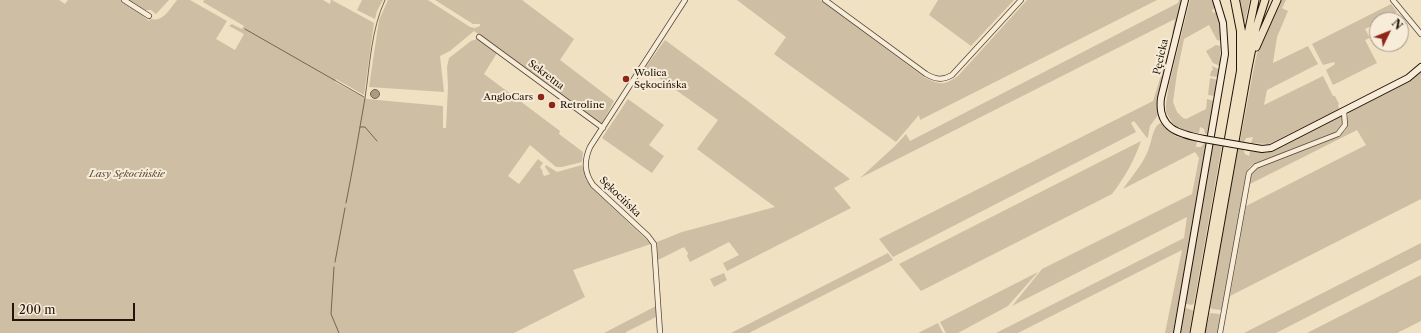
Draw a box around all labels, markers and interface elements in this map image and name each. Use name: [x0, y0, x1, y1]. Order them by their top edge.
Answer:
north arrow: [1369, 12, 1409, 52]
text: N: [1389, 16, 1405, 33]
street label: Pęcicka: [1151, 38, 1171, 76]
street label: Sekretna: [526, 58, 566, 92]
place label: Wolica Sękocińska: [634, 67, 687, 90]
marker: Wolica Sękocińska: [621, 74, 631, 84]
place label: AngloCars: [483, 91, 533, 103]
marker: AngloCars: [536, 92, 546, 102]
place label: Retroline: [560, 99, 604, 111]
marker: Retroline: [547, 100, 557, 110]
park label: Lasy Sękocińskie: [89, 168, 165, 180]
street label: Sękocińska: [597, 174, 643, 220]
scale bar: [14, 295, 137, 321]
text: 200 m: [19, 302, 56, 317]

